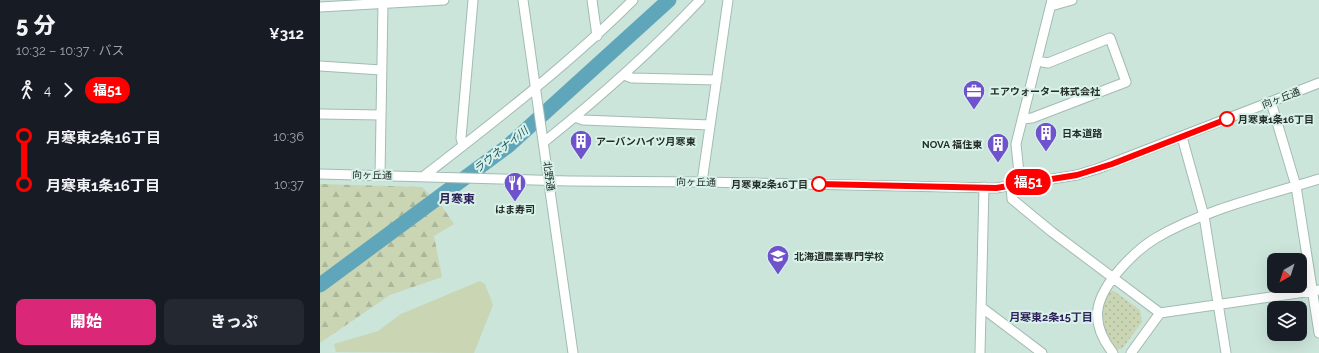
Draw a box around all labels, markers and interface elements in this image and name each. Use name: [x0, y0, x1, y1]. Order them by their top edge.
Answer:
text: 5 分: [16, 12, 55, 38]
text: ¥312: [269, 25, 304, 43]
text: 10:32 – 10:37 · バス: [16, 43, 125, 58]
office icon: エアウォーター株式会社: [961, 78, 987, 111]
icon: walk: [16, 79, 38, 101]
icon: forward: [57, 79, 79, 101]
text: 福51: [93, 82, 122, 98]
text: 4: [44, 83, 51, 98]
place label: エアウォーター株式会社: [990, 86, 1101, 97]
street label: 向ヶ丘通: [1260, 86, 1302, 110]
marker: 月寒東1条16丁目: [1219, 111, 1235, 127]
place label: 月寒東1条16丁目: [1238, 114, 1314, 125]
building icon: 日本道路: [1033, 120, 1059, 153]
water label: ラウネナイ川: [471, 124, 532, 176]
building icon: アーバンハイツ月寒東: [568, 128, 594, 161]
place label: 日本道路: [1062, 128, 1103, 139]
text: 月寒東2条16丁目: [46, 129, 161, 147]
text: 10:36: [273, 129, 304, 144]
building icon: NOVA 福住東: [985, 131, 1011, 164]
place label: アーバンハイツ月寒東: [596, 136, 697, 147]
place label: NOVA 福住東: [922, 139, 983, 150]
street label: 北野通: [541, 160, 557, 192]
street label: 向ヶ丘通: [352, 169, 392, 181]
line badge: 福51: [1005, 169, 1051, 195]
restaurant icon: はま寿司: [502, 170, 528, 203]
text: 福51: [1014, 174, 1042, 190]
street label: 向ヶ丘通: [676, 176, 716, 188]
marker: 月寒東2条16丁目: [811, 176, 827, 192]
text: 月寒東1条16丁目: [46, 177, 160, 195]
text: 10:37: [274, 177, 304, 192]
place label: 月寒東2条16丁目: [731, 179, 808, 190]
district label: 月寒東: [439, 192, 475, 206]
place label: はま寿司: [495, 204, 535, 215]
school or university icon: 北海道農業専門学校: [765, 243, 791, 276]
place label: 北海道農業専門学校: [794, 251, 884, 262]
north arrow: [1267, 253, 1307, 293]
map controls: [1267, 253, 1307, 341]
button: 開始: [16, 299, 156, 345]
button: きっぷ: [164, 299, 304, 345]
button: layers: [1267, 301, 1307, 341]
district label: 月寒東2条15丁目: [1009, 311, 1093, 324]

